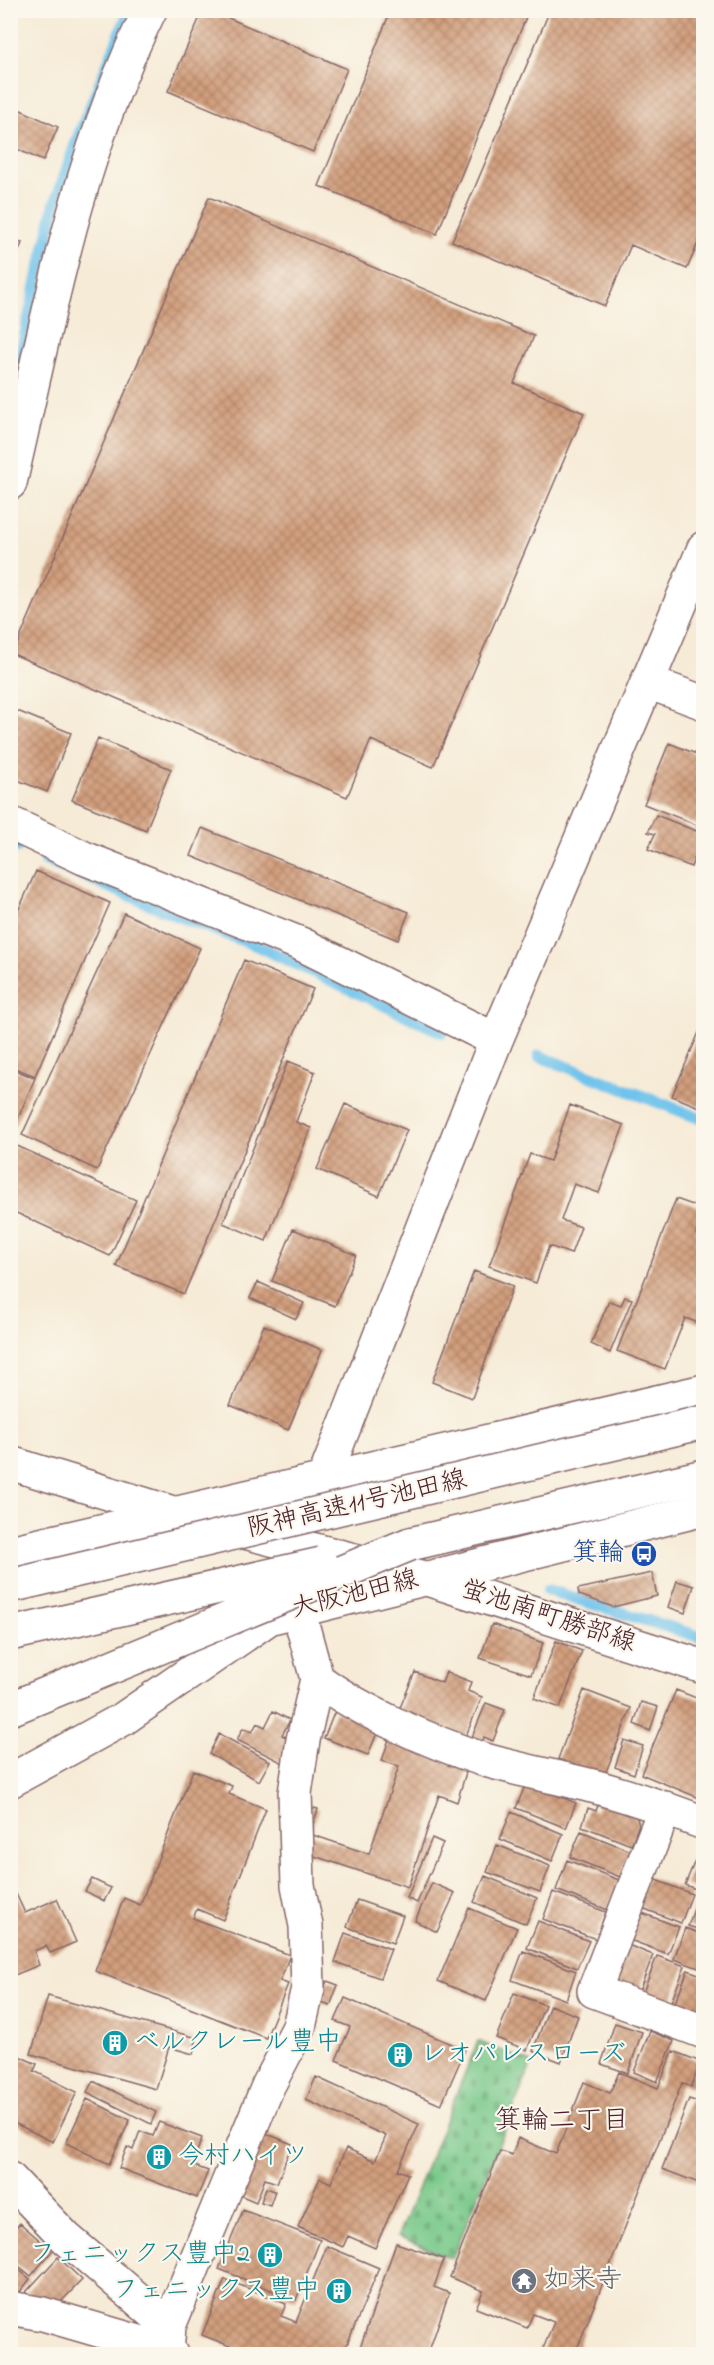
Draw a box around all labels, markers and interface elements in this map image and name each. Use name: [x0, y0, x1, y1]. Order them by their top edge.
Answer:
street label: 阪神高速11号池田線: [243, 1461, 471, 1549]
place label: 箕輪: [572, 1535, 624, 1573]
bus stop icon: 箕輪: [629, 1539, 659, 1569]
street label: 大阪池田線: [287, 1561, 423, 1629]
street label: 蛍池南町勝部線: [456, 1571, 640, 1663]
place label: ベルクレール豊中: [134, 2024, 341, 2062]
building icon: ベルクレール豊中: [100, 2028, 130, 2058]
place label: レオパレスローズ: [420, 2036, 626, 2074]
building icon: レオパレスローズ: [385, 2040, 415, 2070]
district label: 箕輪二丁目: [495, 2102, 630, 2141]
place label: 今村ハイツ: [178, 2138, 308, 2176]
building icon: 今村ハイツ: [144, 2142, 174, 2172]
place label: フェニックス豊中2: [30, 2236, 250, 2274]
building icon: フェニックス豊中2: [255, 2240, 285, 2270]
place label: 如来寺: [544, 2262, 622, 2300]
temple icon: 如来寺: [509, 2266, 539, 2296]
place label: フェニックス豊中: [113, 2272, 320, 2310]
building icon: フェニックス豊中: [324, 2276, 354, 2306]

